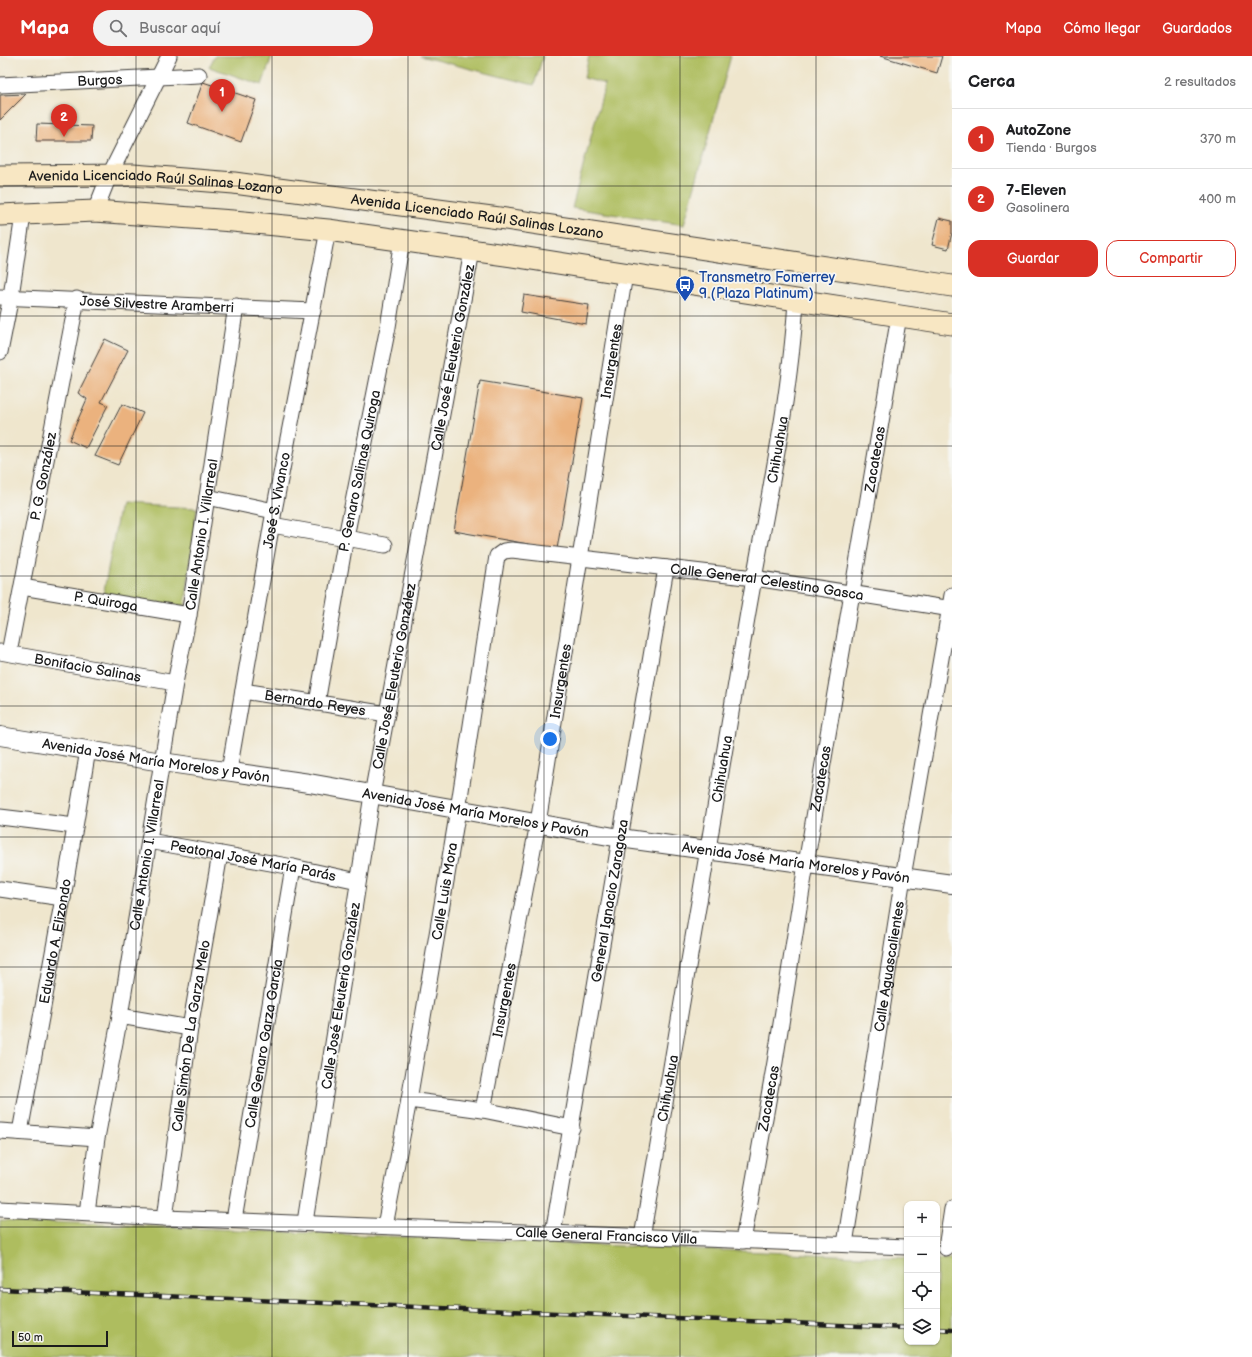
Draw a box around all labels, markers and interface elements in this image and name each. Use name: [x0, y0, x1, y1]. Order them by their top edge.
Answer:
search box: [93, 10, 373, 46]
text: Mapa: [20, 17, 69, 40]
icon: search: [107, 17, 129, 39]
text: Buscar aquí: [139, 19, 220, 38]
text: Mapa: [1005, 20, 1041, 37]
text: Cómo llegar: [1063, 20, 1140, 37]
text: Guardados: [1162, 20, 1232, 37]
street label: Burgos: [77, 70, 123, 90]
text: Cerca: [968, 72, 1015, 92]
text: 2 resultados: [1164, 74, 1236, 90]
pin: 1: [209, 79, 235, 112]
pin: 2: [51, 104, 77, 137]
text: AutoZone: [1006, 121, 1071, 140]
text: 1: [978, 131, 984, 147]
text: 370 m: [1200, 131, 1236, 147]
text: Tienda · Burgos: [1006, 140, 1097, 156]
street label: Avenida Licenciado Raúl Salinas Lozano: [28, 166, 284, 198]
text: 7-Eleven: [1006, 181, 1066, 200]
street label: Avenida Licenciado Raúl Salinas Lozano: [350, 190, 605, 242]
text: 2: [977, 191, 985, 207]
text: 400 m: [1199, 191, 1236, 207]
text: Gasolinera: [1006, 200, 1070, 216]
button: Guardar: [968, 240, 1098, 277]
button: Compartir: [1106, 240, 1236, 277]
street label: Calle José Eleuterio González: [427, 263, 478, 452]
place label: Transmetro Fomerrey 9 (Plaza Platinum): [699, 269, 836, 302]
bus stop icon: Transmetro Fomerrey 9 (Plaza Platinum): [674, 274, 696, 302]
street label: José Silvestre Aramberri: [79, 292, 234, 316]
street label: Insurgentes: [597, 322, 626, 399]
street label: P. Genaro Salinas Quiroga: [335, 388, 384, 553]
street label: Chihuahua: [763, 415, 791, 485]
street label: Zacatecas: [861, 425, 889, 494]
street label: P. G. González: [26, 430, 60, 522]
street label: José S. Vivanco: [259, 451, 294, 550]
street label: Calle Antonio I. Villarreal: [181, 458, 221, 612]
street label: Calle General Celestino Gasca: [669, 560, 865, 604]
street label: Calle José Eleuterio González: [368, 581, 419, 771]
street label: P. Quiroga: [73, 587, 139, 615]
street label: Insurgentes: [546, 642, 575, 719]
street label: Bonifacio Salinas: [33, 650, 142, 685]
street label: Bernardo Reyes: [263, 686, 367, 719]
your location: [540, 729, 560, 749]
street label: Avenida José María Morelos y Pavón: [41, 734, 271, 786]
street label: Chihuahua: [708, 734, 736, 804]
street label: Zacatecas: [806, 744, 834, 814]
street label: Calle Antonio I. Villarreal: [126, 778, 167, 932]
street label: Avenida José María Morelos y Pavón: [361, 784, 591, 841]
street label: General Ignacio Zaragoza: [587, 818, 632, 984]
street label: Peatonal José María Parás: [169, 837, 338, 885]
street label: Avenida José María Morelos y Pavón: [681, 838, 911, 887]
street label: Calle Luis Mora: [428, 841, 461, 941]
street label: Eduardo A. Elizondo: [35, 877, 75, 1005]
street label: Calle Aguascalientes: [870, 900, 908, 1033]
street label: Calle José Eleuterio González: [317, 901, 364, 1090]
street label: Calle Simón De La Garza Melo: [168, 939, 214, 1133]
street label: Calle Genaro Garza García: [241, 958, 286, 1129]
street label: Insurgentes: [489, 961, 520, 1039]
street label: Chihuahua: [654, 1053, 682, 1123]
street label: Zacatecas: [754, 1064, 783, 1133]
map controls: [904, 1201, 940, 1345]
button: +: [904, 1201, 940, 1237]
street label: Calle General Francisco Villa: [515, 1223, 698, 1247]
button: −: [904, 1237, 940, 1273]
button: locate: [904, 1273, 940, 1309]
button: layers: [904, 1309, 940, 1345]
scale bar: [12, 1329, 108, 1348]
text: 50 m: [18, 1331, 43, 1344]

